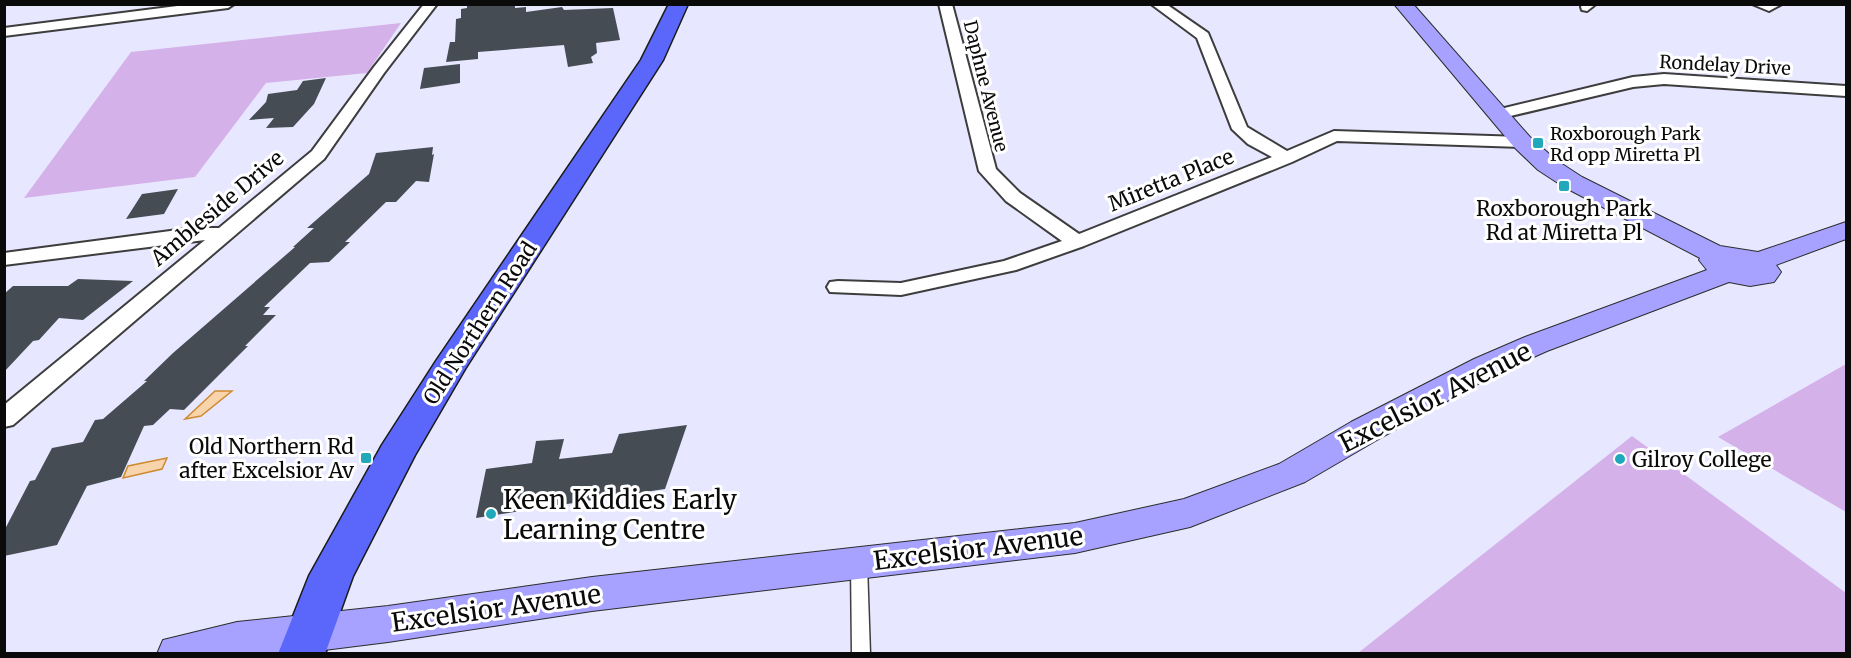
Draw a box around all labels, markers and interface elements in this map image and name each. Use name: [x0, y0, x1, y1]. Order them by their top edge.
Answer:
street label: Daphne Avenue: [959, 18, 1013, 154]
street label: Rondelay Drive: [1659, 50, 1791, 80]
place label: Roxborough Park Rd opp Miretta Pl: [1550, 122, 1701, 166]
marker: Roxborough Park Rd opp Miretta Pl: [1531, 136, 1545, 150]
street label: Miretta Place: [1104, 143, 1238, 217]
street label: Ambleside Drive: [144, 144, 289, 272]
marker: Roxborough Park Rd at Miretta Pl: [1557, 179, 1571, 193]
place label: Roxborough Park Rd at Miretta Pl: [1476, 195, 1653, 246]
street label: Old Northern Road: [417, 236, 543, 410]
street label: Excelsior Avenue: [1333, 334, 1537, 460]
place label: Old Northern Rd after Excelsior Av: [179, 433, 355, 484]
place label: Gilroy College: [1632, 446, 1772, 473]
marker: Old Northern Rd after Excelsior Av: [359, 451, 373, 465]
marker: Gilroy College: [1613, 452, 1627, 466]
place label: Keen Kiddies Early Learning Centre: [503, 483, 738, 546]
marker: Keen Kiddies Early Learning Centre: [484, 507, 498, 521]
street label: Excelsior Avenue: [871, 519, 1085, 577]
street label: Excelsior Avenue: [389, 577, 603, 639]

